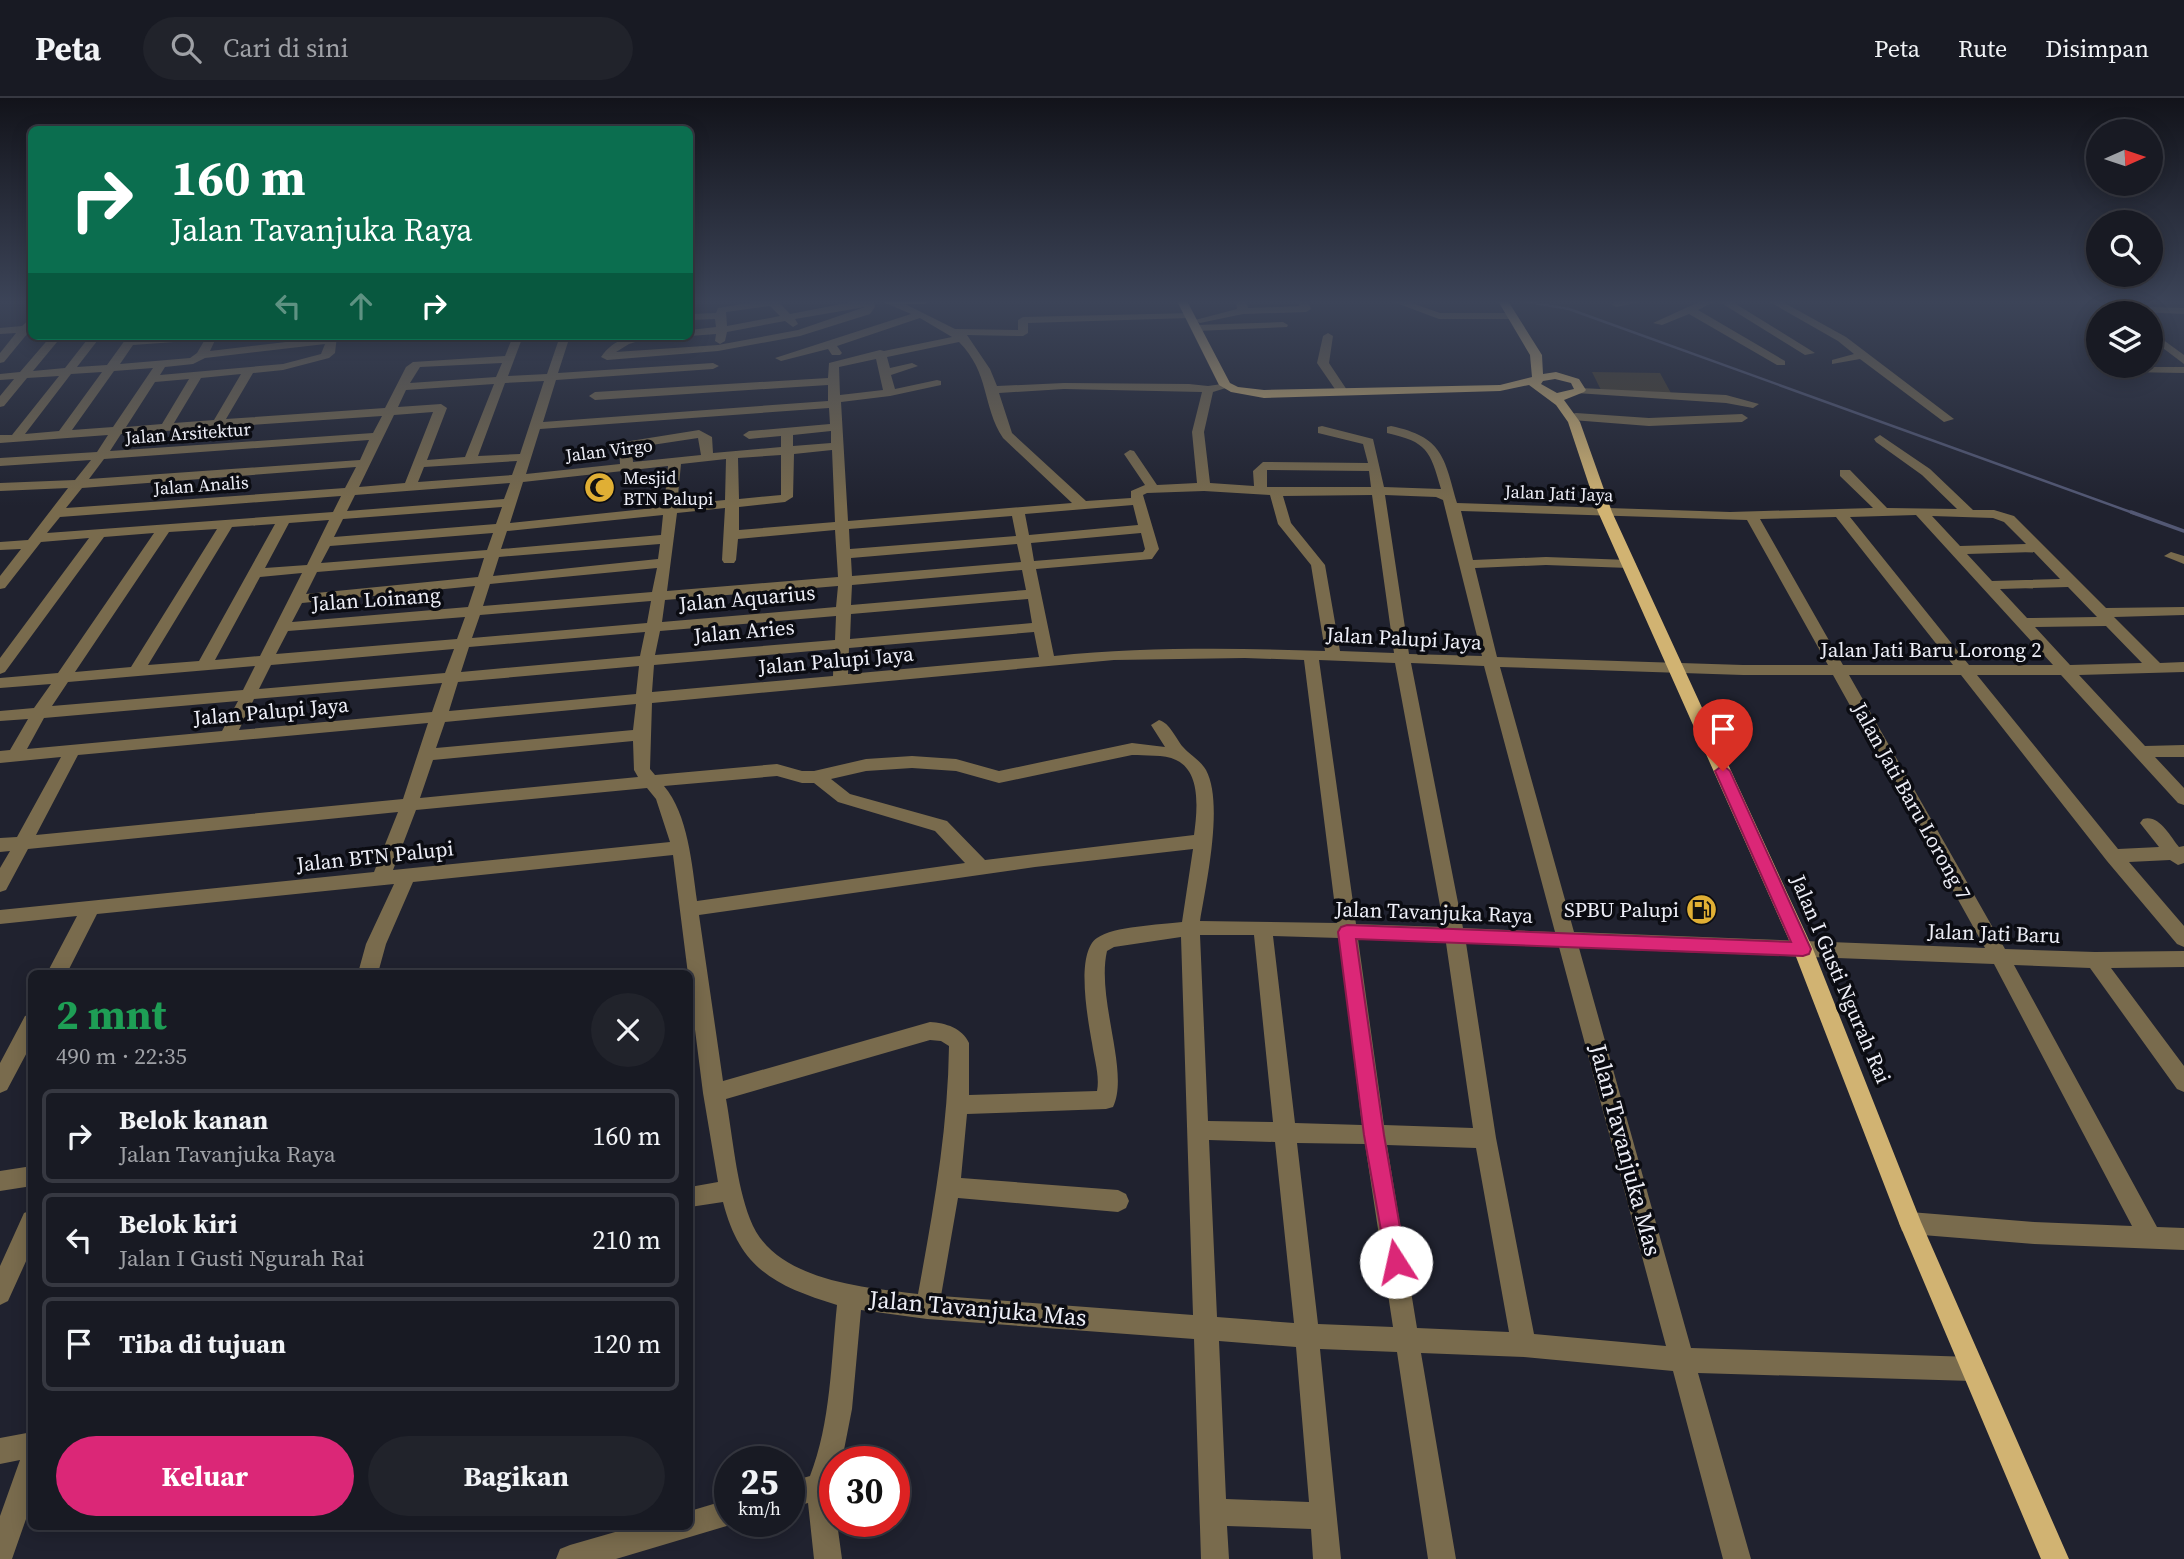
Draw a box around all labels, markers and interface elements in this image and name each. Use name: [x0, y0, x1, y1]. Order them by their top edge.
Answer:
search box: [143, 17, 633, 80]
text: Peta: [35, 26, 101, 71]
icon: search: [167, 29, 205, 67]
text: Cari di sini: [223, 30, 348, 66]
text: Peta: [1874, 32, 1920, 65]
text: Rute: [1958, 32, 2007, 65]
text: Disimpan: [2045, 32, 2149, 65]
north arrow: [2086, 119, 2163, 196]
map controls: [2086, 119, 2163, 378]
text: 160 m: [171, 144, 306, 211]
icon: right: [56, 154, 147, 245]
text: Jalan Tavanjuka Raya: [171, 208, 473, 252]
button: search: [2086, 210, 2163, 287]
icon: left: [269, 287, 307, 325]
icon: ahead: [342, 287, 380, 325]
icon: right: [415, 287, 453, 325]
button: layers: [2086, 301, 2163, 378]
street label: Jalan Arsitektur: [123, 416, 252, 450]
street label: Jalan Virgo: [563, 432, 654, 468]
place label: Mesjid BTN Palupi: [623, 465, 713, 511]
street label: Jalan Analis: [152, 469, 250, 501]
mosque icon: Mesjid BTN Palupi: [583, 470, 617, 504]
street label: Jalan Jati Jaya: [1503, 479, 1615, 507]
street label: Jalan Aquarius: [677, 578, 816, 618]
street label: Jalan Loinang: [309, 580, 442, 618]
street label: Jalan Aries: [691, 612, 796, 650]
street label: Jalan Palupi Jaya: [1325, 619, 1483, 657]
street label: Jalan Jati Baru Lorong 2: [1819, 635, 2042, 664]
street label: Jalan Palupi Jaya: [756, 639, 915, 681]
street label: Jalan Palupi Jaya: [191, 690, 350, 732]
street label: Jalan Jati Baru Lorong 7: [1845, 696, 1978, 905]
pin: [1693, 699, 1753, 771]
icon: arrive: [1704, 710, 1742, 748]
street label: Jalan BTN Palupi: [294, 833, 455, 879]
street label: Jalan I Gusti Ngurah Rai: [1783, 869, 1898, 1088]
fuel station icon: SPBU Palupi: [1685, 892, 1719, 926]
street label: Jalan Tavanjuka Raya: [1334, 894, 1534, 930]
place label: SPBU Palupi: [1564, 895, 1679, 924]
street label: Jalan Jati Baru: [1926, 916, 2061, 950]
text: 2 mnt: [56, 985, 167, 1043]
button: close: [591, 993, 665, 1067]
street label: Jalan Tavanjuka Mas: [1582, 1039, 1670, 1260]
text: 490 m · 22:35: [56, 1040, 187, 1072]
text: Belok kanan: [119, 1102, 268, 1138]
icon: right: [60, 1117, 98, 1155]
text: 160 m: [593, 1118, 661, 1154]
text: Jalan Tavanjuka Raya: [119, 1138, 336, 1170]
text: Belok kiri: [119, 1206, 237, 1242]
icon: left: [60, 1221, 98, 1259]
text: 210 m: [593, 1222, 661, 1258]
position arrow: [1359, 1225, 1433, 1299]
text: Jalan I Gusti Ngurah Rai: [119, 1242, 365, 1274]
street label: Jalan Tavanjuka Mas: [867, 1282, 1088, 1334]
icon: arrive: [60, 1325, 98, 1363]
text: Tiba di tujuan: [119, 1326, 286, 1362]
text: 120 m: [593, 1326, 661, 1362]
button: Keluar: [56, 1436, 354, 1516]
button: Bagikan: [368, 1436, 665, 1516]
speed limit sign: 30: [819, 1446, 910, 1537]
text: 25: [741, 1458, 778, 1506]
text: km/h: [738, 1496, 781, 1521]

